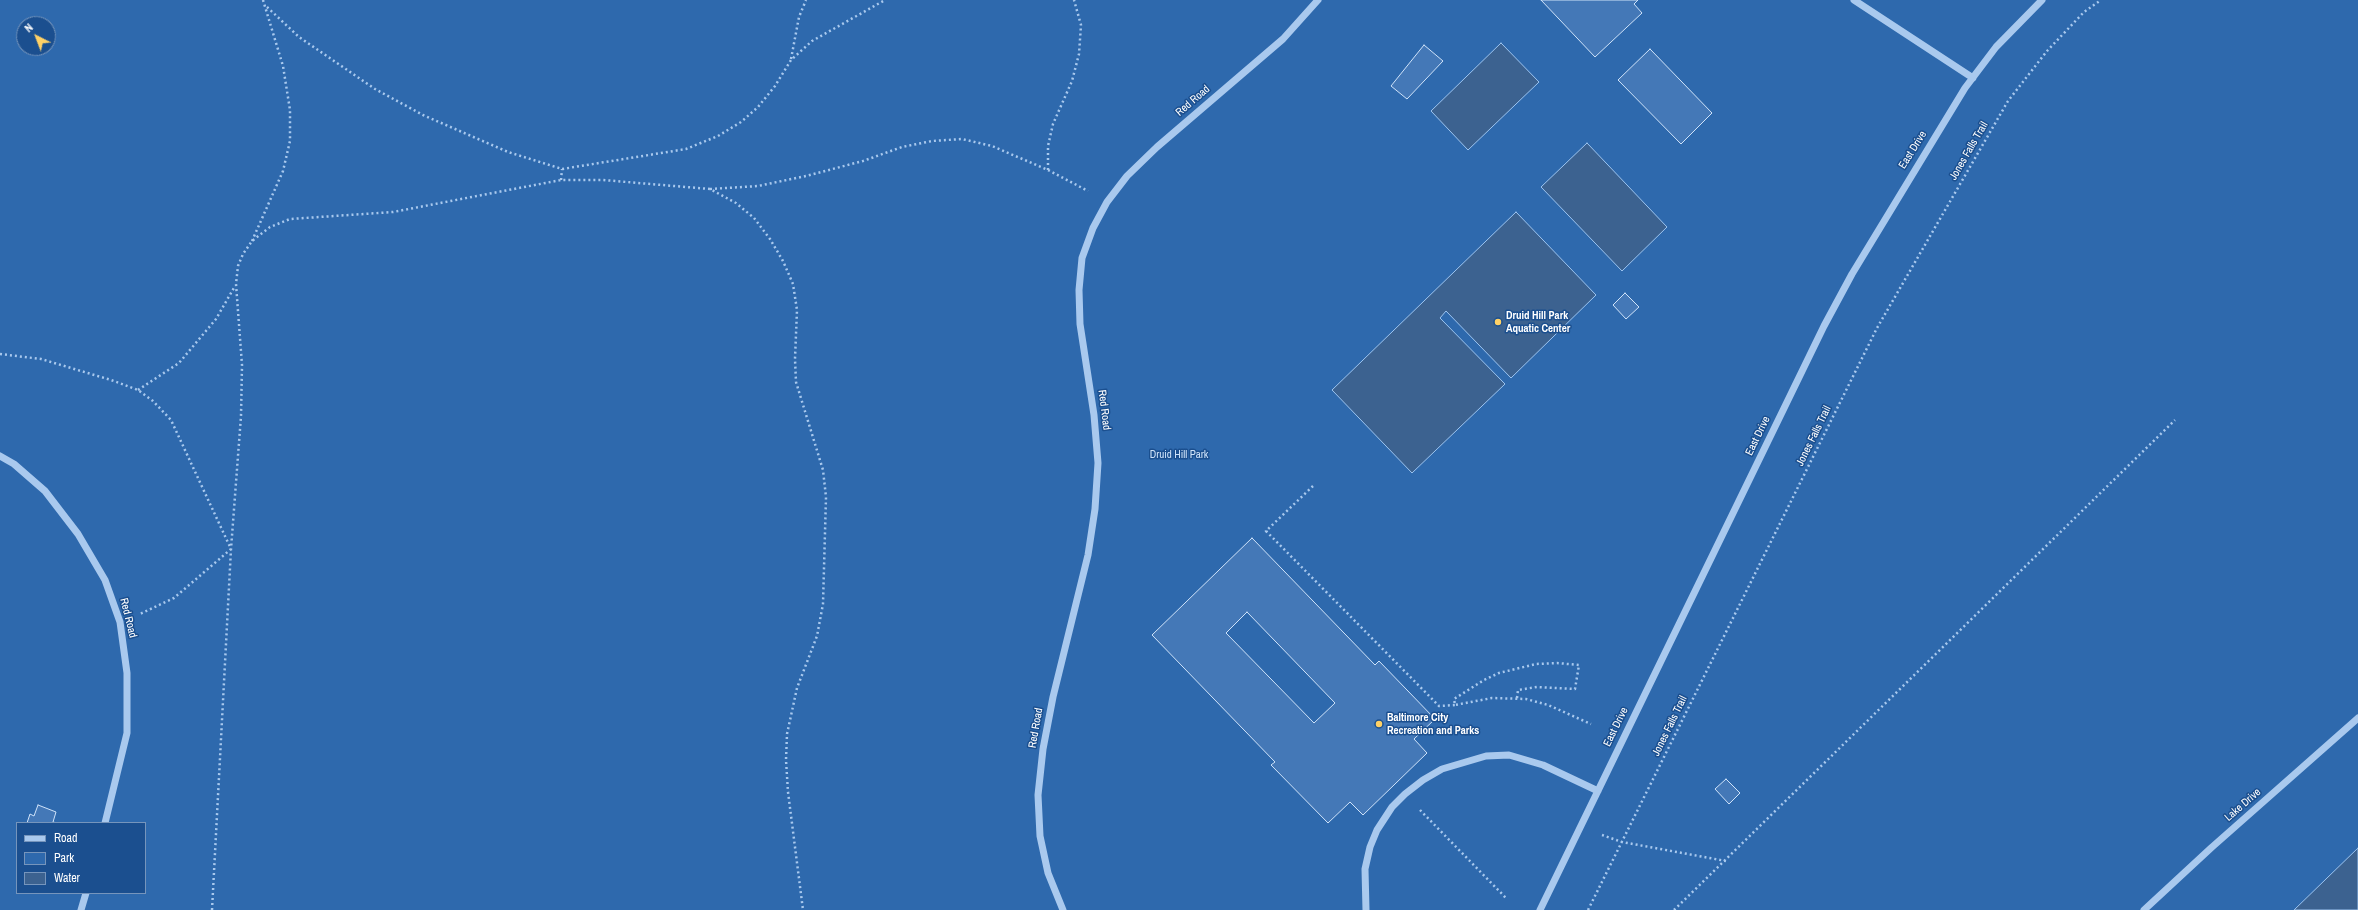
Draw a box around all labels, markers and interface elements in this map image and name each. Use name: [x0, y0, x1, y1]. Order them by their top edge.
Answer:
north arrow: [16, 16, 56, 56]
text: N: [22, 20, 36, 35]
street label: Red Road: [1173, 83, 1213, 119]
street label: Jones Falls Trail: [1947, 119, 1991, 183]
street label: East Drive: [1896, 129, 1930, 171]
place label: Druid Hill Park Aquatic Center: [1506, 309, 1570, 335]
marker: Druid Hill Park Aquatic Center: [1493, 317, 1503, 327]
street label: Red Road: [1095, 389, 1113, 431]
street label: Jones Falls Trail: [1794, 404, 1834, 468]
street label: East Drive: [1743, 414, 1773, 458]
park label: Druid Hill Park: [1150, 448, 1208, 462]
street label: Red Road: [117, 597, 139, 639]
street label: Jones Falls Trail: [1650, 694, 1690, 758]
street label: East Drive: [1601, 705, 1631, 749]
street label: Red Road: [1026, 707, 1046, 749]
place label: Baltimore City Recreation and Parks: [1387, 711, 1479, 737]
marker: Baltimore City Recreation and Parks: [1374, 719, 1384, 729]
street label: Lake Drive: [2222, 786, 2264, 824]
legend: [16, 822, 146, 894]
text: Road: [54, 830, 78, 846]
text: Park: [54, 850, 74, 866]
text: Water: [54, 870, 80, 886]

